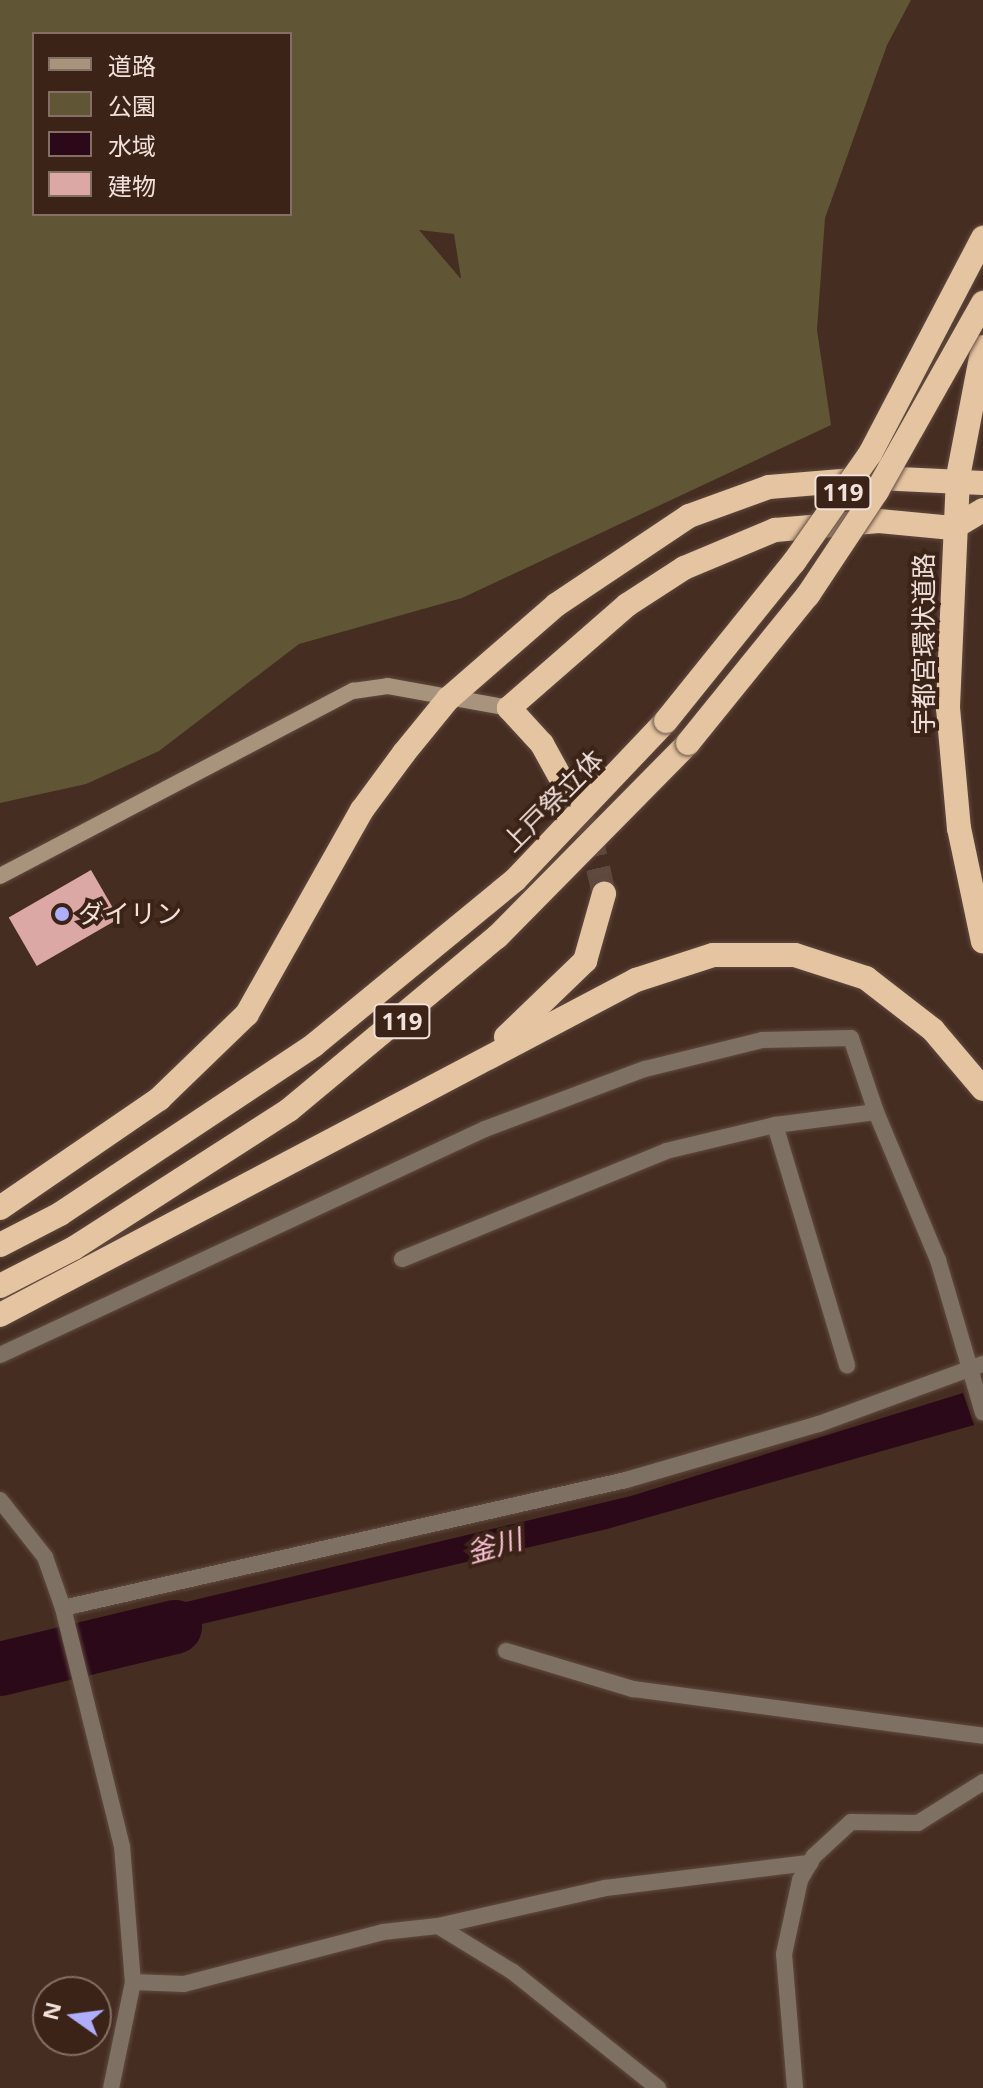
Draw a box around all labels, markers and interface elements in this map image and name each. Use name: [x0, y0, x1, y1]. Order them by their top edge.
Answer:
legend: [32, 32, 292, 216]
text: 道路: [108, 49, 156, 82]
text: 公園: [108, 89, 156, 122]
text: 水域: [108, 129, 156, 162]
text: 建物: [108, 169, 156, 202]
road number: 119: [813, 472, 873, 512]
street label: 宇都宮環状道路: [908, 553, 940, 735]
street label: 上戸祭立体: [496, 744, 610, 858]
place label: ダイリン: [78, 898, 182, 930]
marker: ダイリン: [53, 905, 71, 923]
road number: 119: [372, 1001, 432, 1041]
water label: 釜川: [462, 1521, 526, 1569]
north arrow: [32, 1976, 112, 2056]
text: N: [34, 1998, 67, 2023]

